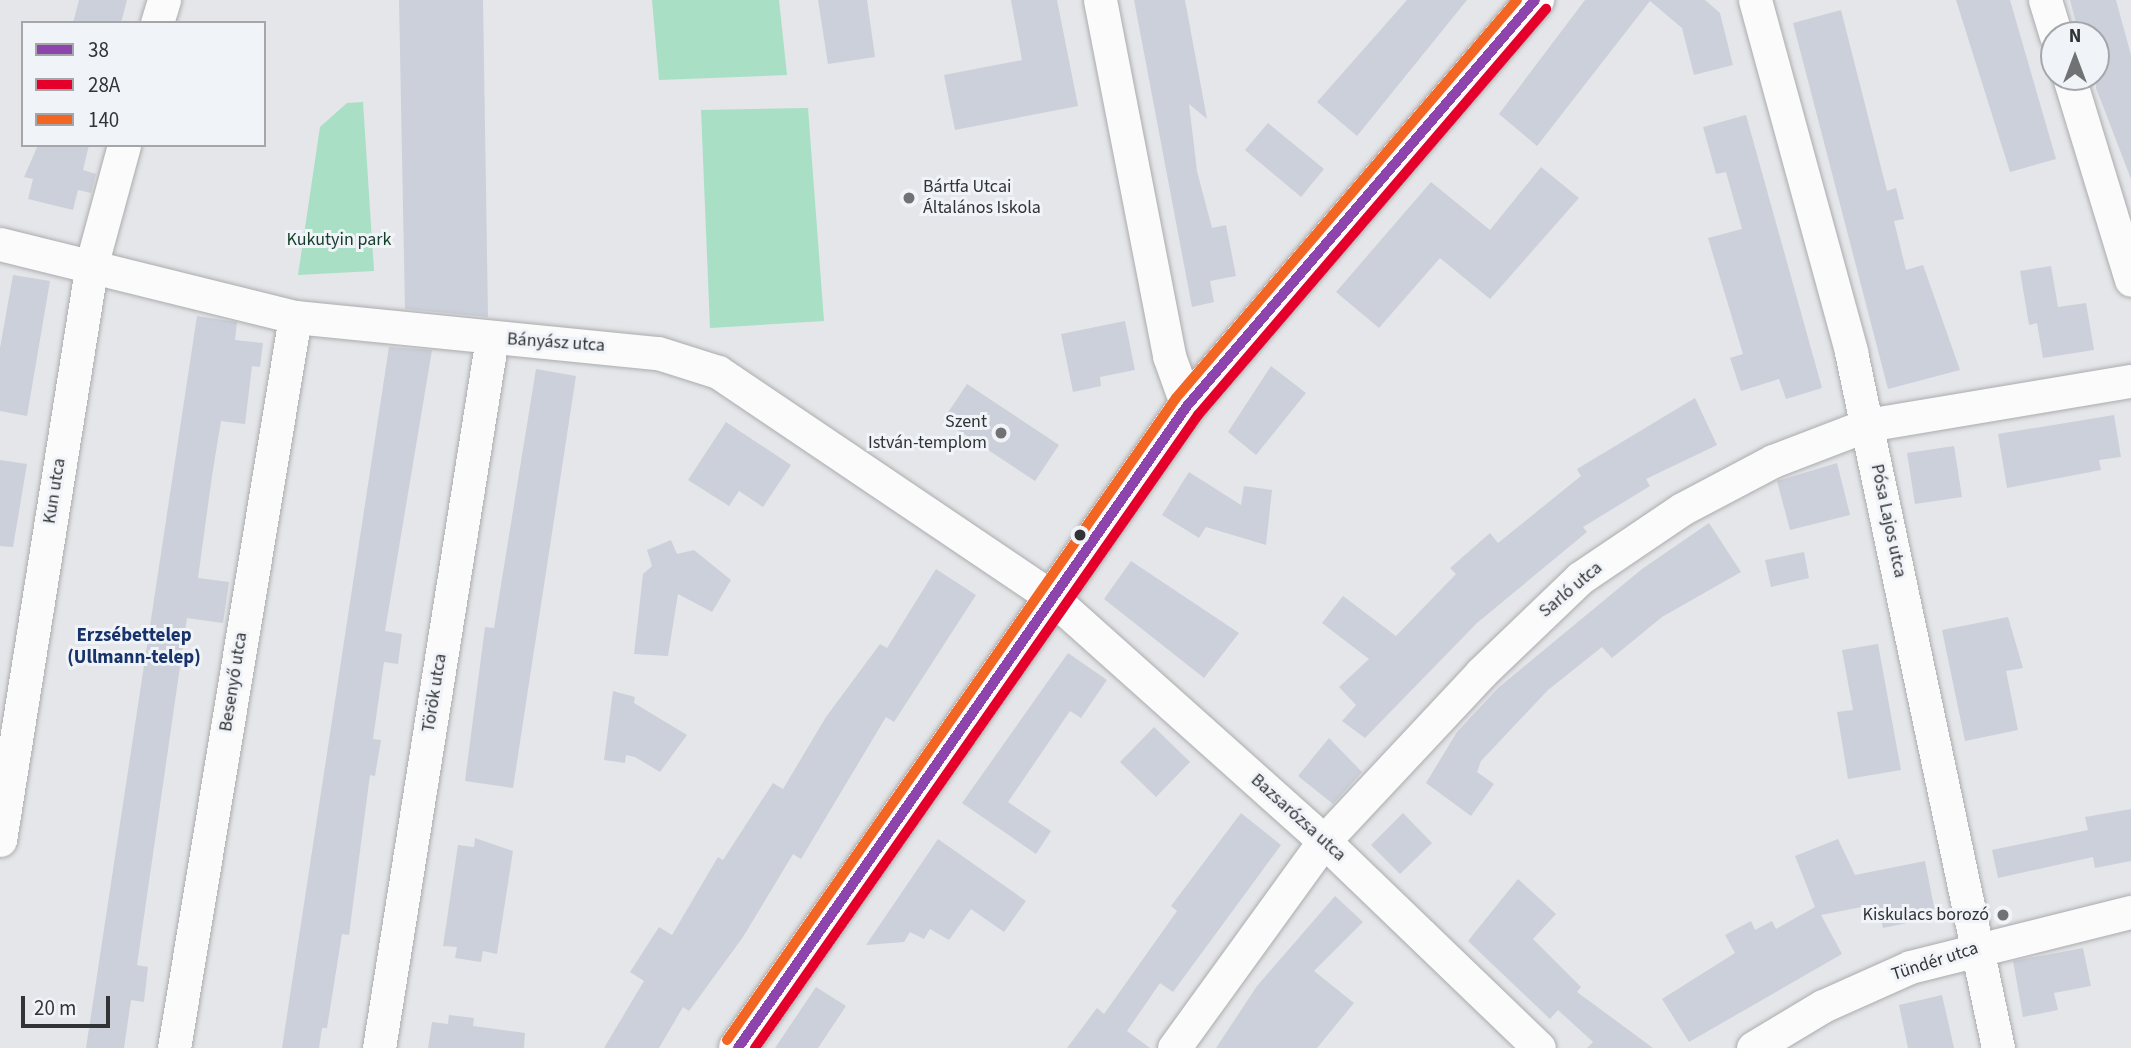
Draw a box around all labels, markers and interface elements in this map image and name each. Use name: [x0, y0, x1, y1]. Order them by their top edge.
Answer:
legend: [21, 21, 266, 147]
north arrow: [2040, 21, 2110, 91]
text: N: [2069, 23, 2081, 50]
text: 38: [88, 35, 109, 65]
text: 28A: [88, 70, 120, 100]
text: 140: [88, 105, 119, 135]
place label: Bártfa Utcai Általános Iskola: [923, 177, 1041, 220]
marker: Bártfa Utcai Általános Iskola: [901, 190, 917, 206]
park label: Kukutyin park: [287, 229, 391, 251]
street label: Bányász utca: [506, 329, 606, 357]
place label: Szent István-templom: [868, 412, 987, 454]
marker: Szent István-templom: [993, 425, 1009, 441]
street label: Kun utca: [39, 457, 71, 525]
street label: Pósa Lajos utca: [1865, 462, 1911, 580]
unlabelled marker: [1073, 528, 1087, 542]
street label: Sarló utca: [1535, 557, 1607, 623]
district label: Erzsébettelep (Ullmann-telep): [67, 625, 201, 669]
street label: Besenyő utca: [215, 631, 253, 733]
street label: Török utca: [418, 652, 452, 734]
street label: Bazsarózsa utca: [1246, 770, 1350, 866]
place label: Kiskulacs borozó: [1862, 904, 1989, 926]
marker: Kiskulacs borozó: [1995, 907, 2011, 923]
street label: Tündér utca: [1889, 938, 1981, 986]
scale bar: [24, 982, 114, 1026]
text: 20 m: [34, 993, 76, 1023]

